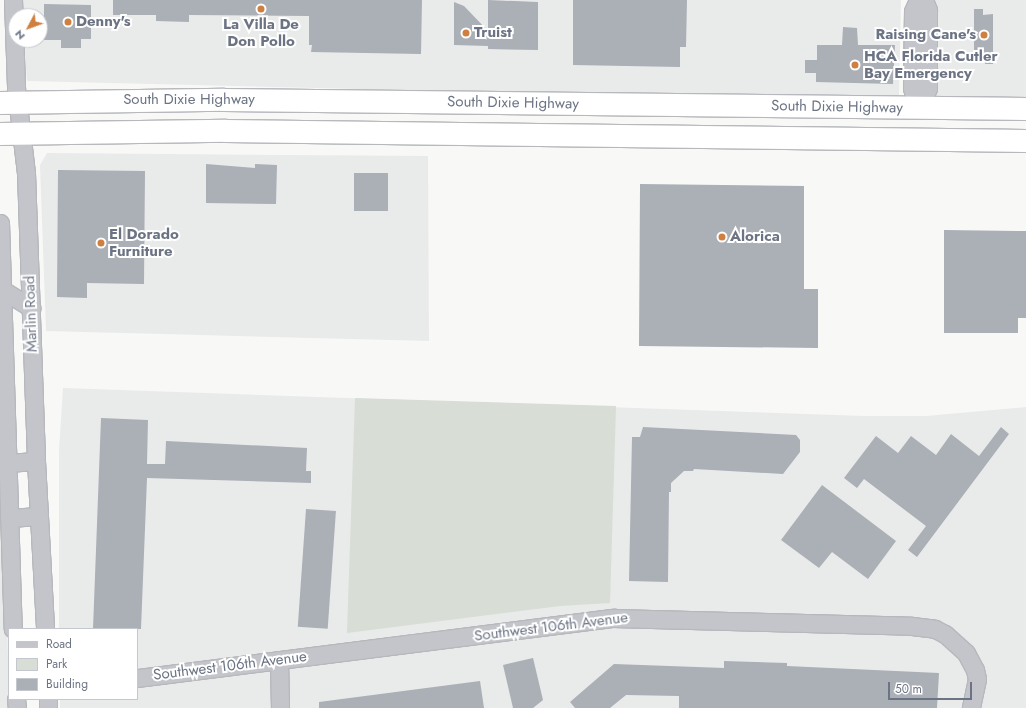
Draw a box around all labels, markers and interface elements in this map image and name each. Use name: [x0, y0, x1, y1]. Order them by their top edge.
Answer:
marker: La Villa De Don Pollo: [256, 4, 266, 14]
north arrow: [8, 8, 48, 48]
place label: Denny's: [76, 13, 131, 31]
place label: La Villa De Don Pollo: [223, 15, 299, 50]
marker: Denny's: [63, 17, 73, 27]
place label: Truist: [474, 24, 512, 42]
place label: Raising Cane's: [876, 26, 976, 44]
text: N: [11, 27, 29, 44]
marker: Truist: [461, 28, 471, 38]
marker: Raising Cane's: [979, 30, 989, 40]
place label: HCA Florida Cutler Bay Emergency: [864, 47, 998, 82]
marker: HCA Florida Cutler Bay Emergency: [849, 59, 861, 71]
street label: South Dixie Highway: [123, 91, 255, 109]
street label: South Dixie Highway: [447, 93, 579, 113]
street label: South Dixie Highway: [771, 97, 903, 117]
place label: El Dorado Furniture: [109, 225, 179, 260]
place label: Alorica: [730, 228, 780, 246]
marker: Alorica: [717, 232, 727, 242]
marker: El Dorado Furniture: [96, 238, 106, 248]
street label: Marlin Road: [21, 275, 41, 353]
street label: Southwest 106th Avenue: [473, 609, 629, 645]
legend: [8, 628, 138, 700]
text: Road: [46, 635, 72, 653]
street label: Southwest 106th Avenue: [152, 648, 308, 684]
text: Park: [46, 655, 67, 673]
scale bar: [890, 674, 974, 700]
text: Building: [46, 675, 88, 693]
text: 50 m: [895, 680, 922, 698]

